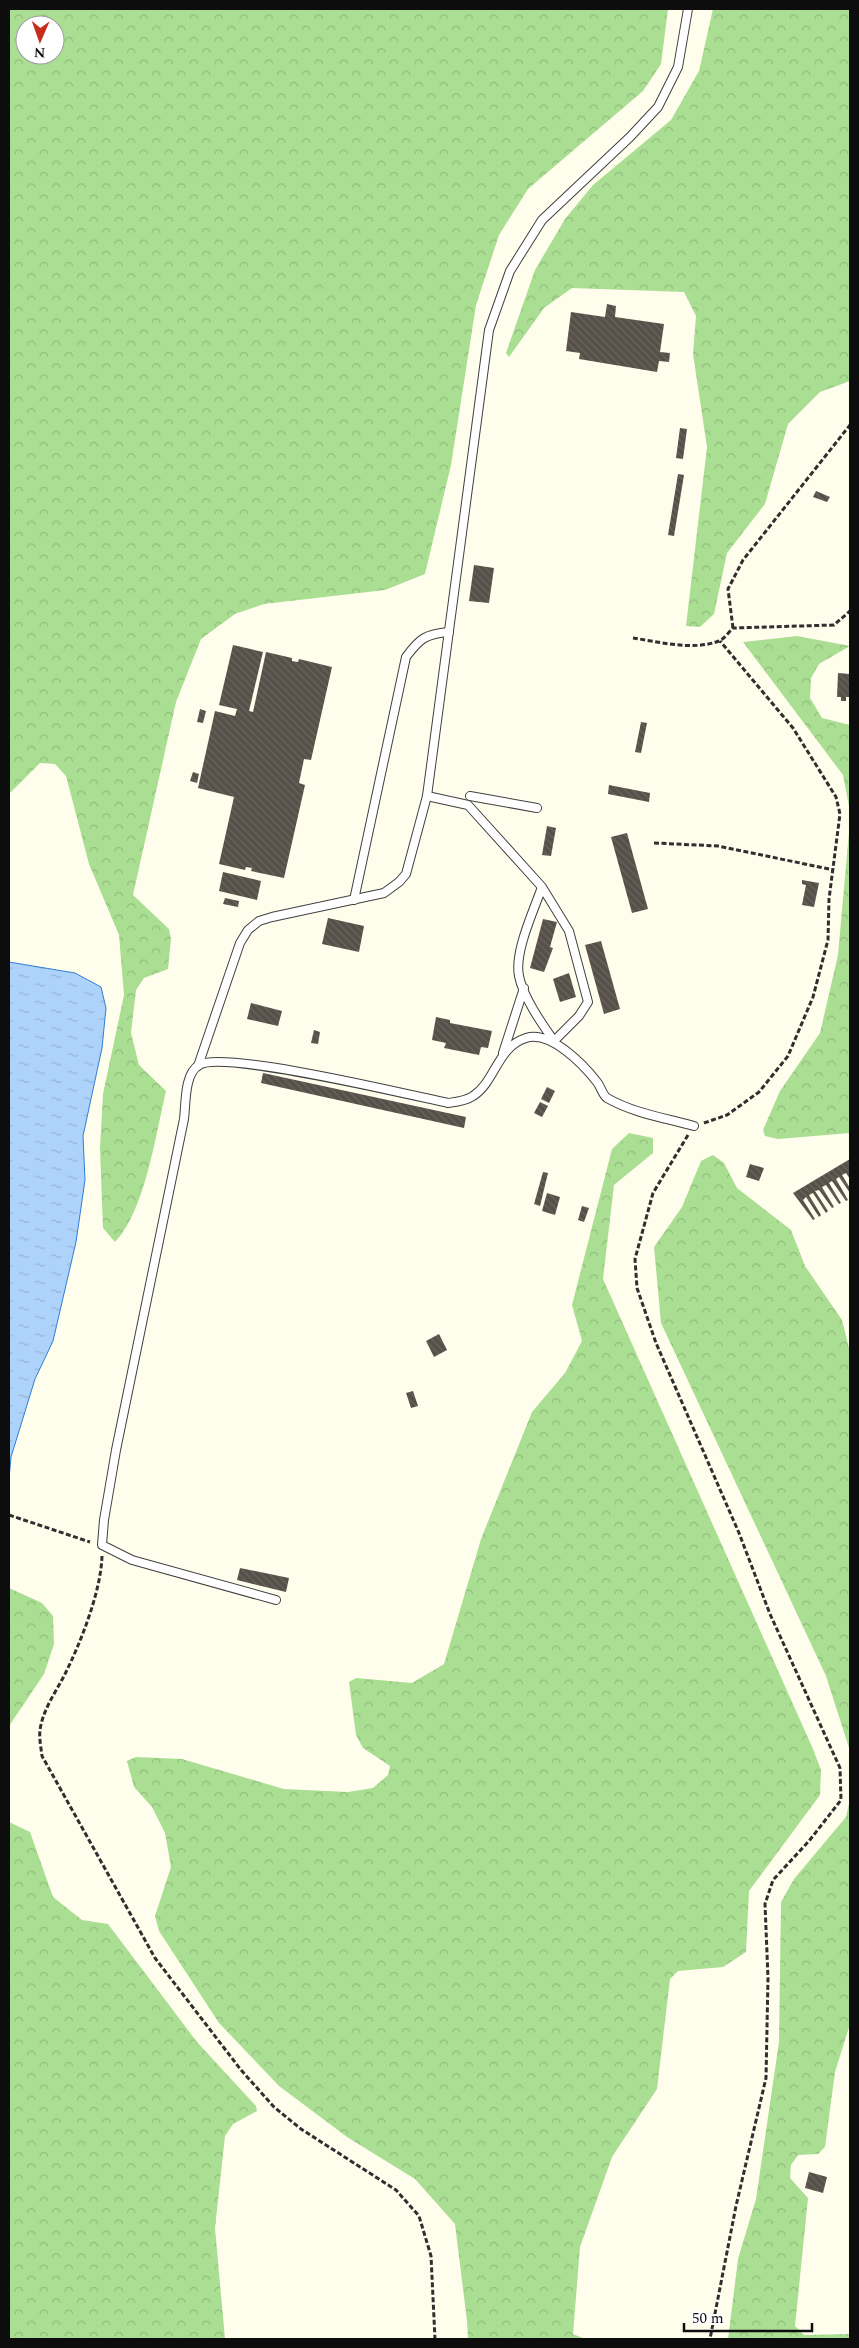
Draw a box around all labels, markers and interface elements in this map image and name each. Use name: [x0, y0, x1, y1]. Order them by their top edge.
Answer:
north arrow: [15, 15, 65, 65]
text: N: [33, 42, 46, 63]
scale bar: [684, 2300, 812, 2332]
text: 50 m: [692, 2307, 724, 2330]

